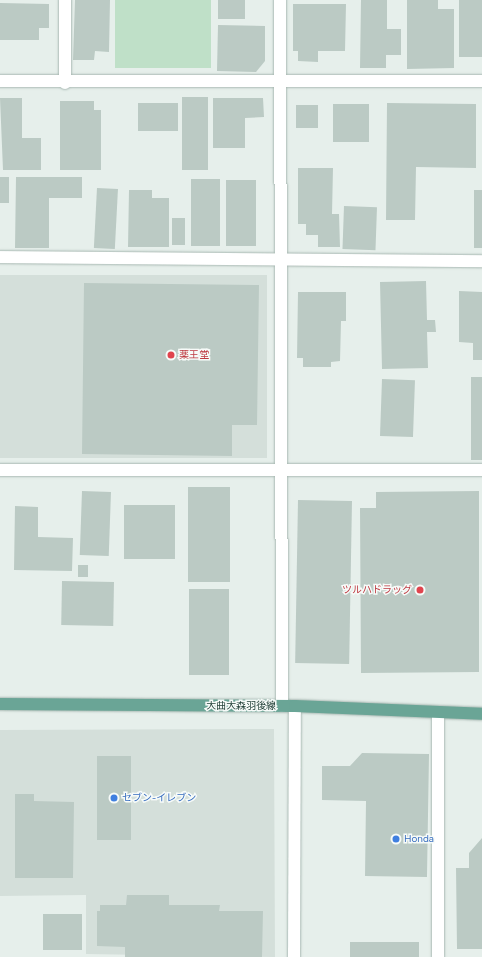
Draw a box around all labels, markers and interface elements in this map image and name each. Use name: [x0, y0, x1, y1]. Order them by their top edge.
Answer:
place label: 薬王堂: [179, 349, 209, 361]
marker: 薬王堂: [166, 350, 176, 360]
place label: ツルハドラッグ: [342, 584, 412, 596]
marker: ツルハドラッグ: [415, 585, 425, 595]
street label: 大曲大森羽後線: [206, 700, 276, 712]
place label: セブン-イレブン: [122, 792, 196, 804]
marker: セブン-イレブン: [109, 793, 119, 803]
place label: Honda: [404, 833, 434, 845]
marker: Honda: [391, 834, 401, 844]

